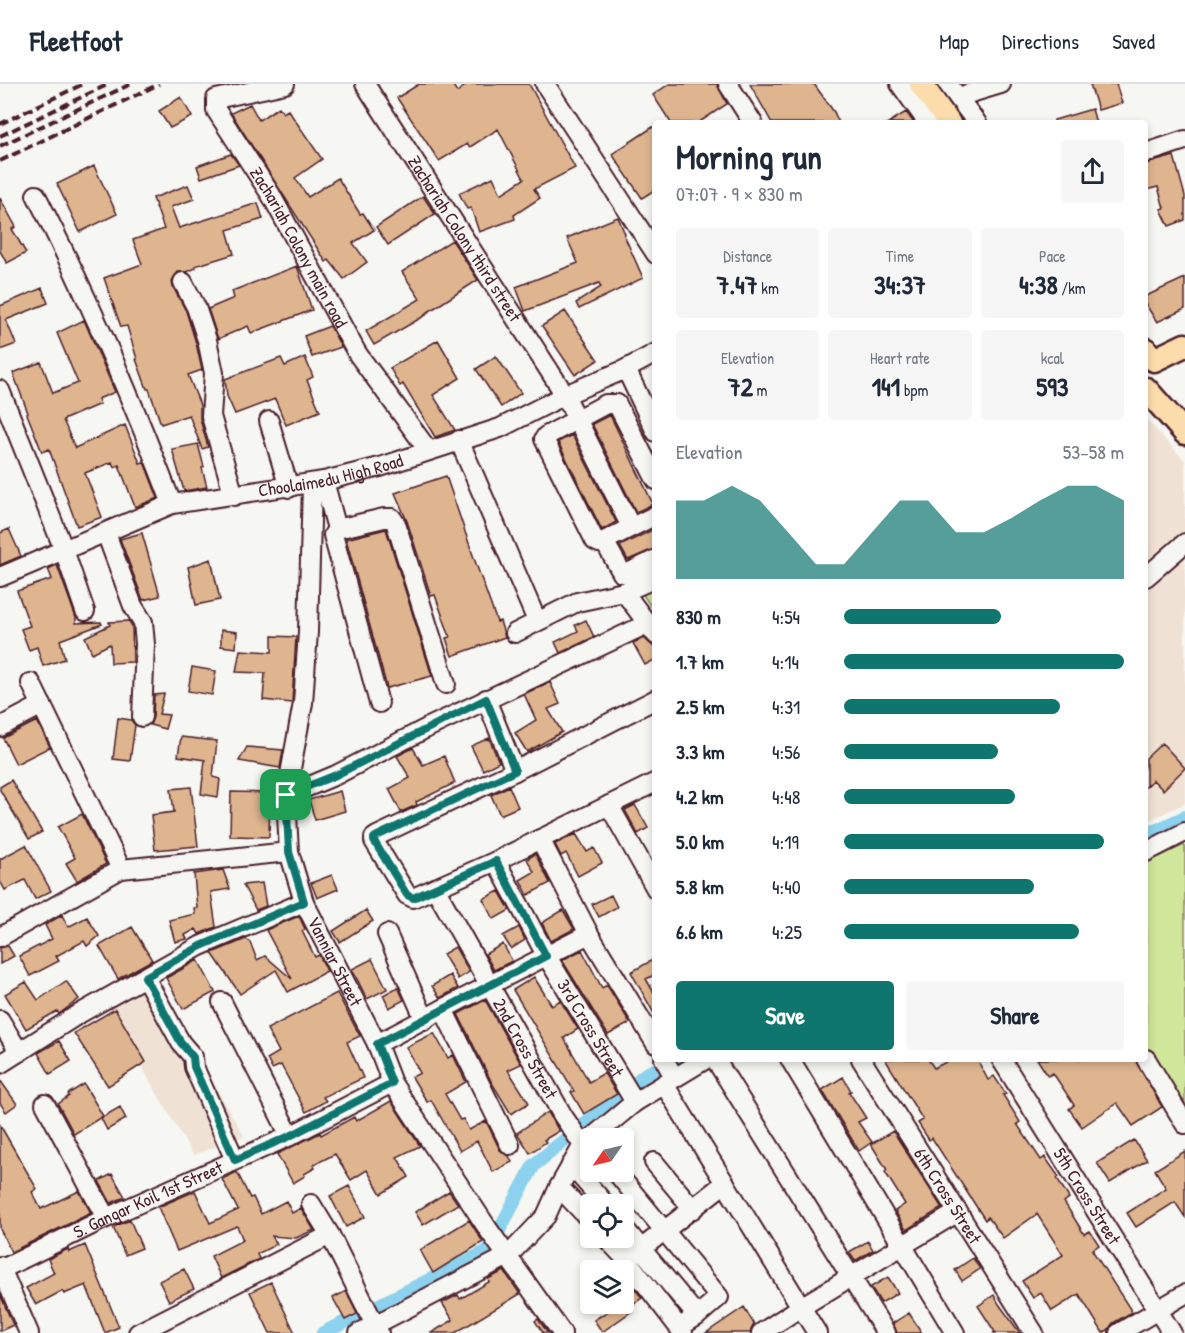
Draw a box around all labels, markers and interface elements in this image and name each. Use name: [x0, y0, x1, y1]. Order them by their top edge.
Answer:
text: Fleetfoot: [30, 22, 122, 60]
text: Map: [939, 27, 969, 56]
text: Directions: [1002, 27, 1079, 56]
text: Saved: [1112, 27, 1155, 56]
text: Morning run: [676, 135, 822, 179]
button: share: [1061, 140, 1124, 203]
street label: Zachariah Colony third street: [402, 150, 528, 327]
street label: Zachariah Colony main road: [244, 162, 354, 332]
text: 07:07 · 9 × 830 m: [676, 180, 803, 207]
text: Distance: [723, 245, 772, 267]
text: Time: [886, 245, 914, 267]
text: Pace: [1039, 245, 1066, 267]
text: 7.47: [717, 267, 758, 302]
text: 34:37: [874, 267, 926, 302]
text: 4:38: [1019, 267, 1058, 302]
text: km: [758, 277, 779, 299]
text: /km: [1058, 277, 1086, 299]
text: Elevation: [721, 347, 774, 369]
text: Heart rate: [870, 347, 930, 369]
text: kcal: [1041, 347, 1064, 369]
text: 72: [728, 369, 753, 404]
text: 141: [872, 369, 900, 404]
text: 593: [1036, 369, 1068, 404]
text: m: [753, 379, 767, 401]
text: bpm: [900, 379, 928, 401]
text: Elevation: [676, 438, 742, 465]
text: 53–58 m: [1063, 438, 1124, 465]
street label: Choolaimedu High Road: [257, 447, 406, 503]
text: 830 m: [676, 603, 721, 630]
text: 4:54: [772, 603, 800, 630]
text: 1.7 km: [676, 648, 724, 675]
text: 4:14: [772, 648, 799, 675]
text: 2.5 km: [676, 693, 725, 720]
text: 4:31: [772, 693, 800, 720]
text: 3.3 km: [676, 738, 725, 765]
text: 4:56: [772, 738, 801, 765]
pin: [260, 769, 311, 820]
icon: arrive: [269, 778, 302, 811]
text: 4.2 km: [676, 783, 724, 810]
text: 4:48: [772, 783, 800, 810]
text: 5.0 km: [676, 828, 724, 855]
text: 4:19: [772, 828, 799, 855]
text: 5.8 km: [676, 873, 724, 900]
text: 4:40: [772, 873, 801, 900]
street label: Vanniar Street: [302, 912, 369, 1011]
text: 6.6 km: [676, 918, 723, 945]
text: 4:25: [772, 918, 802, 945]
street label: 3rd Cross Street: [551, 974, 630, 1082]
button: Save: [676, 981, 894, 1050]
button: Share: [906, 981, 1124, 1050]
street label: 2nd Cross Street: [487, 993, 564, 1104]
north arrow: [580, 1128, 634, 1182]
map controls: [580, 1128, 634, 1314]
street label: 6th Cross Street: [908, 1143, 988, 1249]
street label: 5th Cross Street: [1048, 1143, 1127, 1250]
street label: S. Gangar Koil 1st Street: [69, 1154, 227, 1244]
button: locate: [580, 1194, 634, 1248]
button: layers: [580, 1260, 634, 1314]

